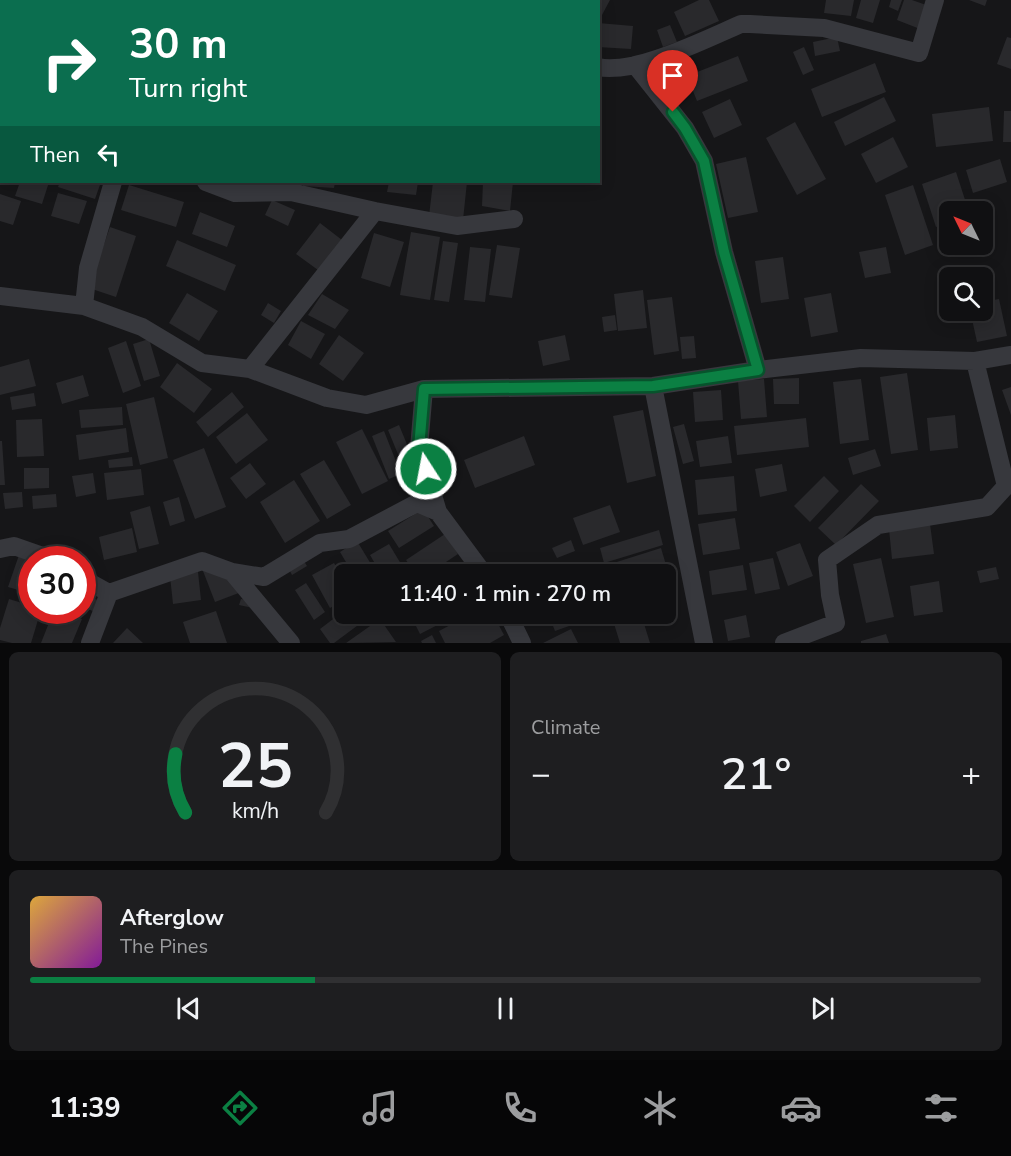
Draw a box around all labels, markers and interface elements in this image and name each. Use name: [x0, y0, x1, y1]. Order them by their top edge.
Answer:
text: 30 m: [129, 16, 228, 73]
icon: right: [30, 24, 108, 102]
pin: [647, 50, 698, 112]
icon: arrive: [656, 59, 689, 92]
text: Turn right: [129, 70, 247, 107]
icon: left: [92, 138, 125, 171]
text: Then: [30, 140, 80, 170]
north arrow: [939, 201, 993, 255]
map controls: [939, 201, 993, 321]
button: search: [939, 267, 993, 321]
position arrow: [394, 437, 458, 501]
speed limit sign: 30: [18, 546, 96, 624]
text: 11:40 · 1 min · 270 m: [399, 579, 611, 609]
text: Climate: [531, 714, 600, 741]
text: 25: [218, 724, 292, 809]
text: 21°: [721, 744, 791, 805]
text: −: [531, 752, 551, 797]
text: +: [961, 752, 981, 797]
text: km/h: [231, 797, 279, 827]
text: Afterglow: [120, 903, 224, 933]
text: The Pines: [120, 933, 208, 960]
icon: previous: [172, 992, 205, 1025]
icon: pause: [489, 992, 522, 1025]
icon: next: [806, 992, 839, 1025]
icon: directions: [219, 1087, 261, 1129]
icon: music: [359, 1087, 401, 1129]
icon: phone: [499, 1087, 541, 1129]
icon: climate: [639, 1087, 681, 1129]
icon: car: [780, 1087, 822, 1129]
icon: filters: [920, 1087, 962, 1129]
text: 11:39: [49, 1090, 121, 1127]

